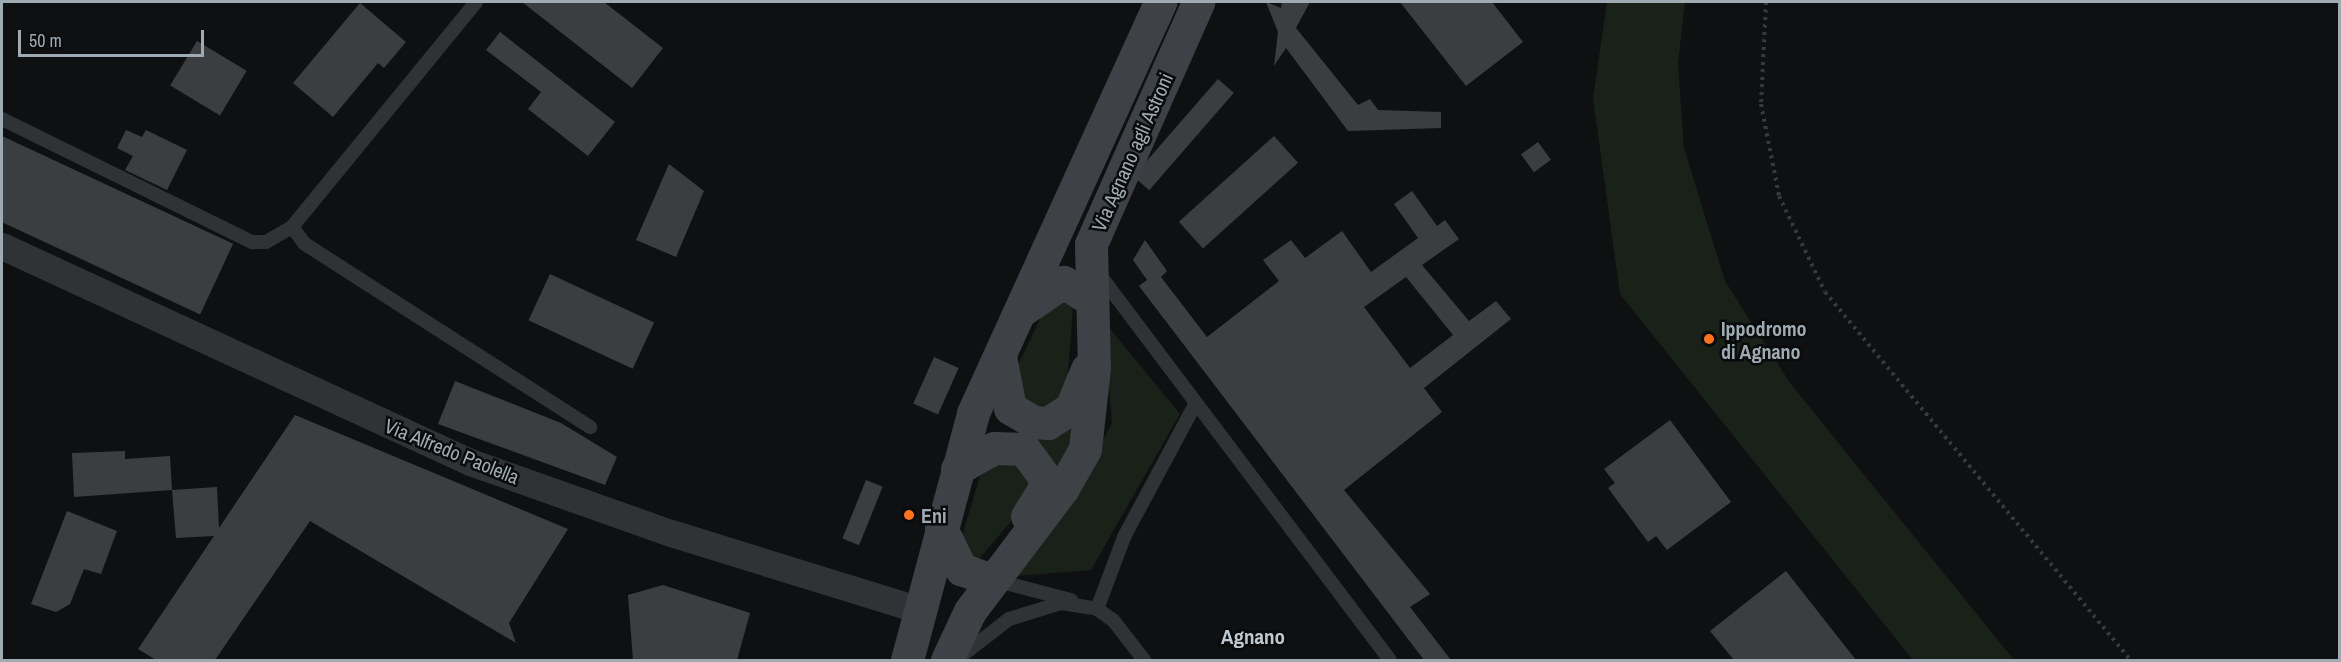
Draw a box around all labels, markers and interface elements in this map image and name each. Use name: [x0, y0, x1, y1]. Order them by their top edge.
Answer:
scale bar: [21, 18, 207, 56]
text: 50 m: [29, 28, 62, 53]
street label: Via Agnano agli Astroni: [1086, 68, 1178, 236]
place label: Ippodromo di Agnano: [1721, 316, 1807, 363]
marker: Ippodromo di Agnano: [1702, 332, 1716, 346]
street label: Via Alfredo Paolella: [381, 413, 523, 489]
place label: Eni: [921, 503, 947, 527]
marker: Eni: [902, 508, 916, 522]
district label: Agnano: [1221, 624, 1285, 650]

